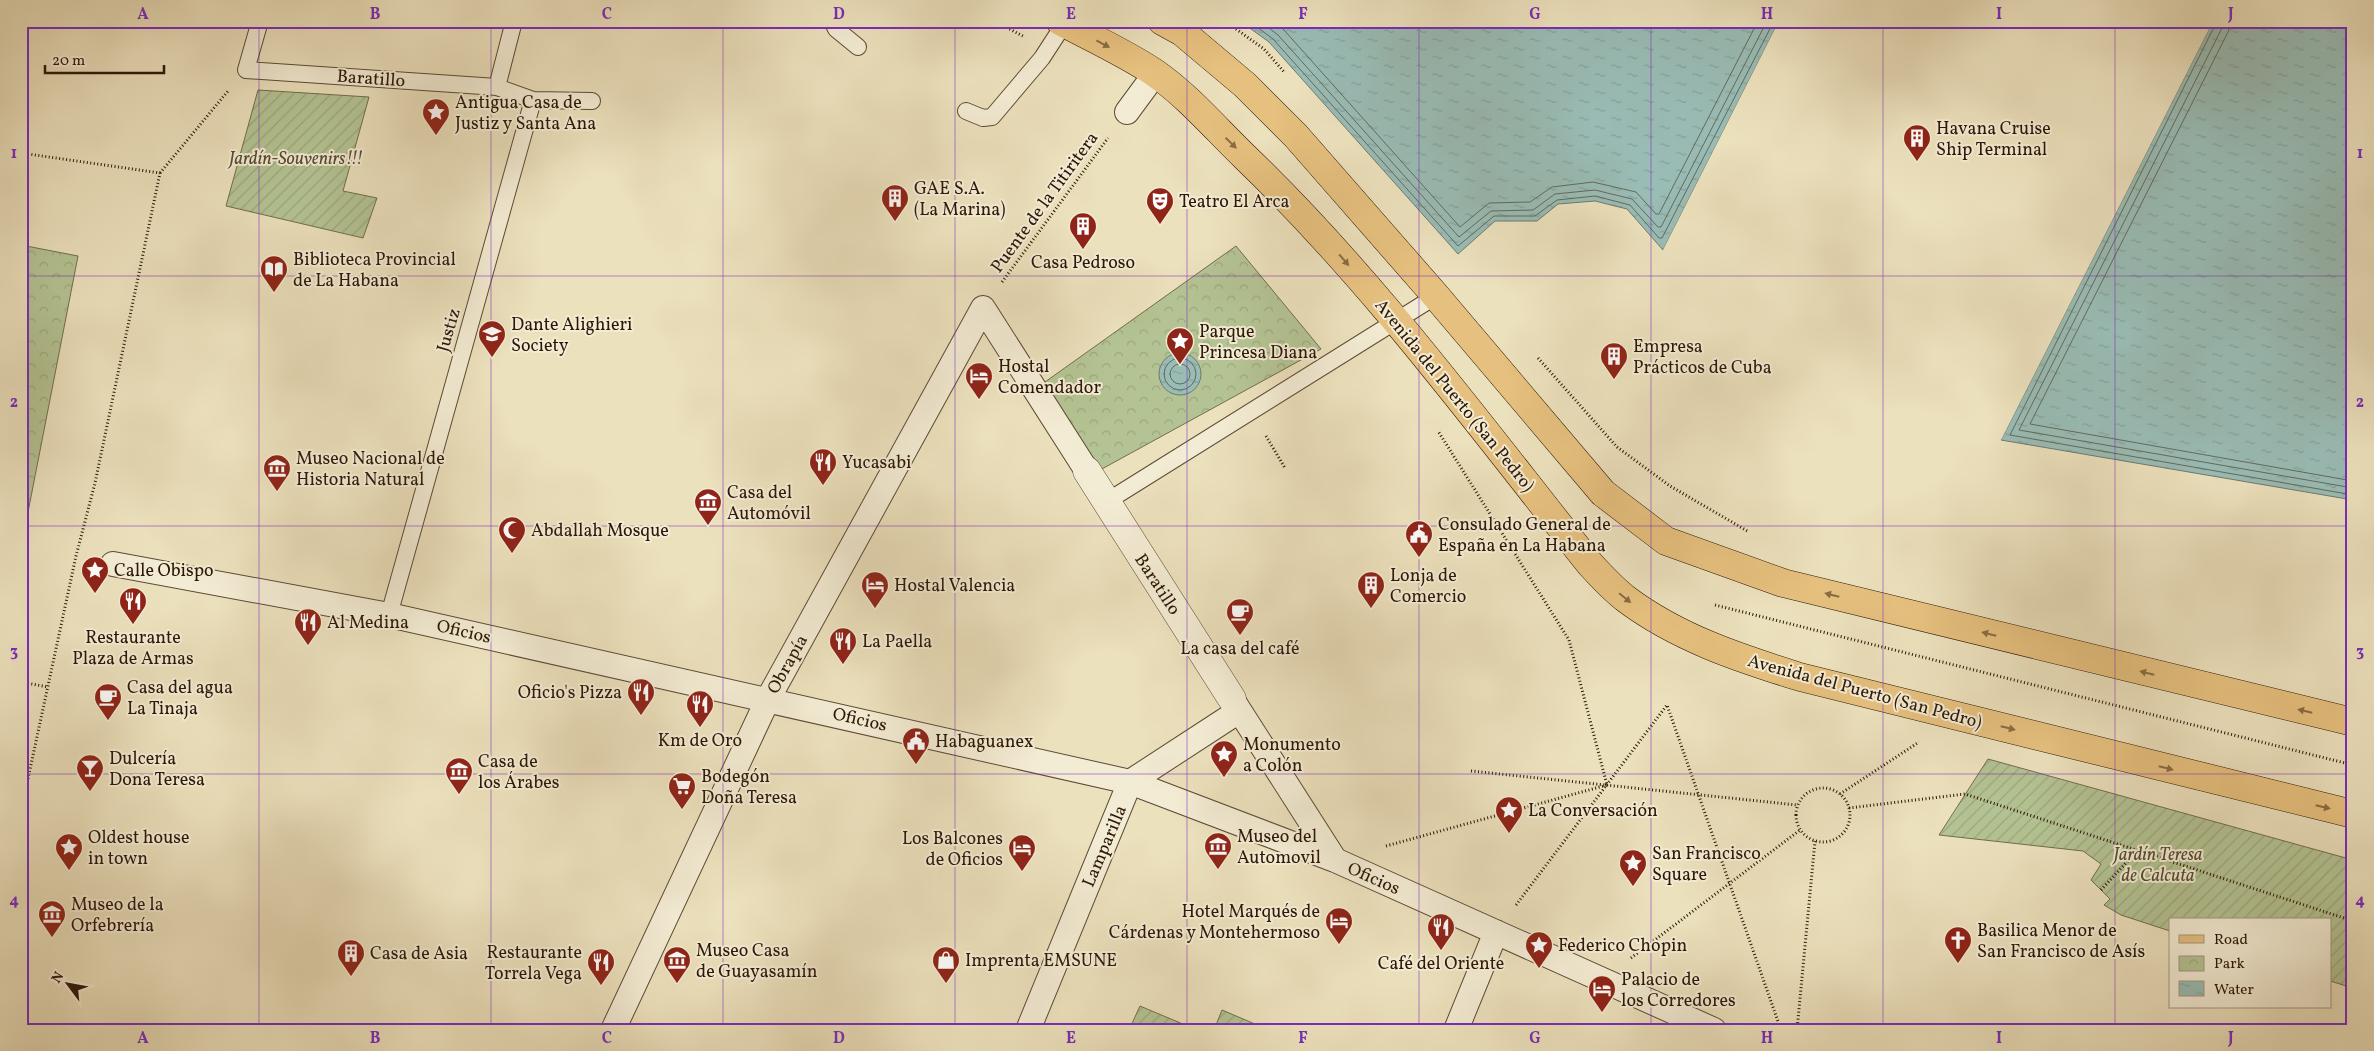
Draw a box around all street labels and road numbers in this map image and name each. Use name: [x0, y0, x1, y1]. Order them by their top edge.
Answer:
street label: Baratillo: [336, 65, 406, 94]
street label: Puente de la Titiritera: [985, 127, 1105, 279]
street label: Avenida del Puerto (San Pedro): [1368, 294, 1540, 498]
street label: Justiz: [431, 306, 468, 355]
street label: Baratillo: [1128, 549, 1186, 620]
street label: Oficios: [434, 614, 493, 651]
street label: Obrapía: [762, 631, 815, 699]
street label: Avenida del Puerto (San Pedro): [1745, 649, 1985, 736]
street label: Oficios: [830, 702, 889, 739]
street label: Lamparilla: [1077, 802, 1134, 891]
street label: Oficios: [1343, 857, 1404, 902]

